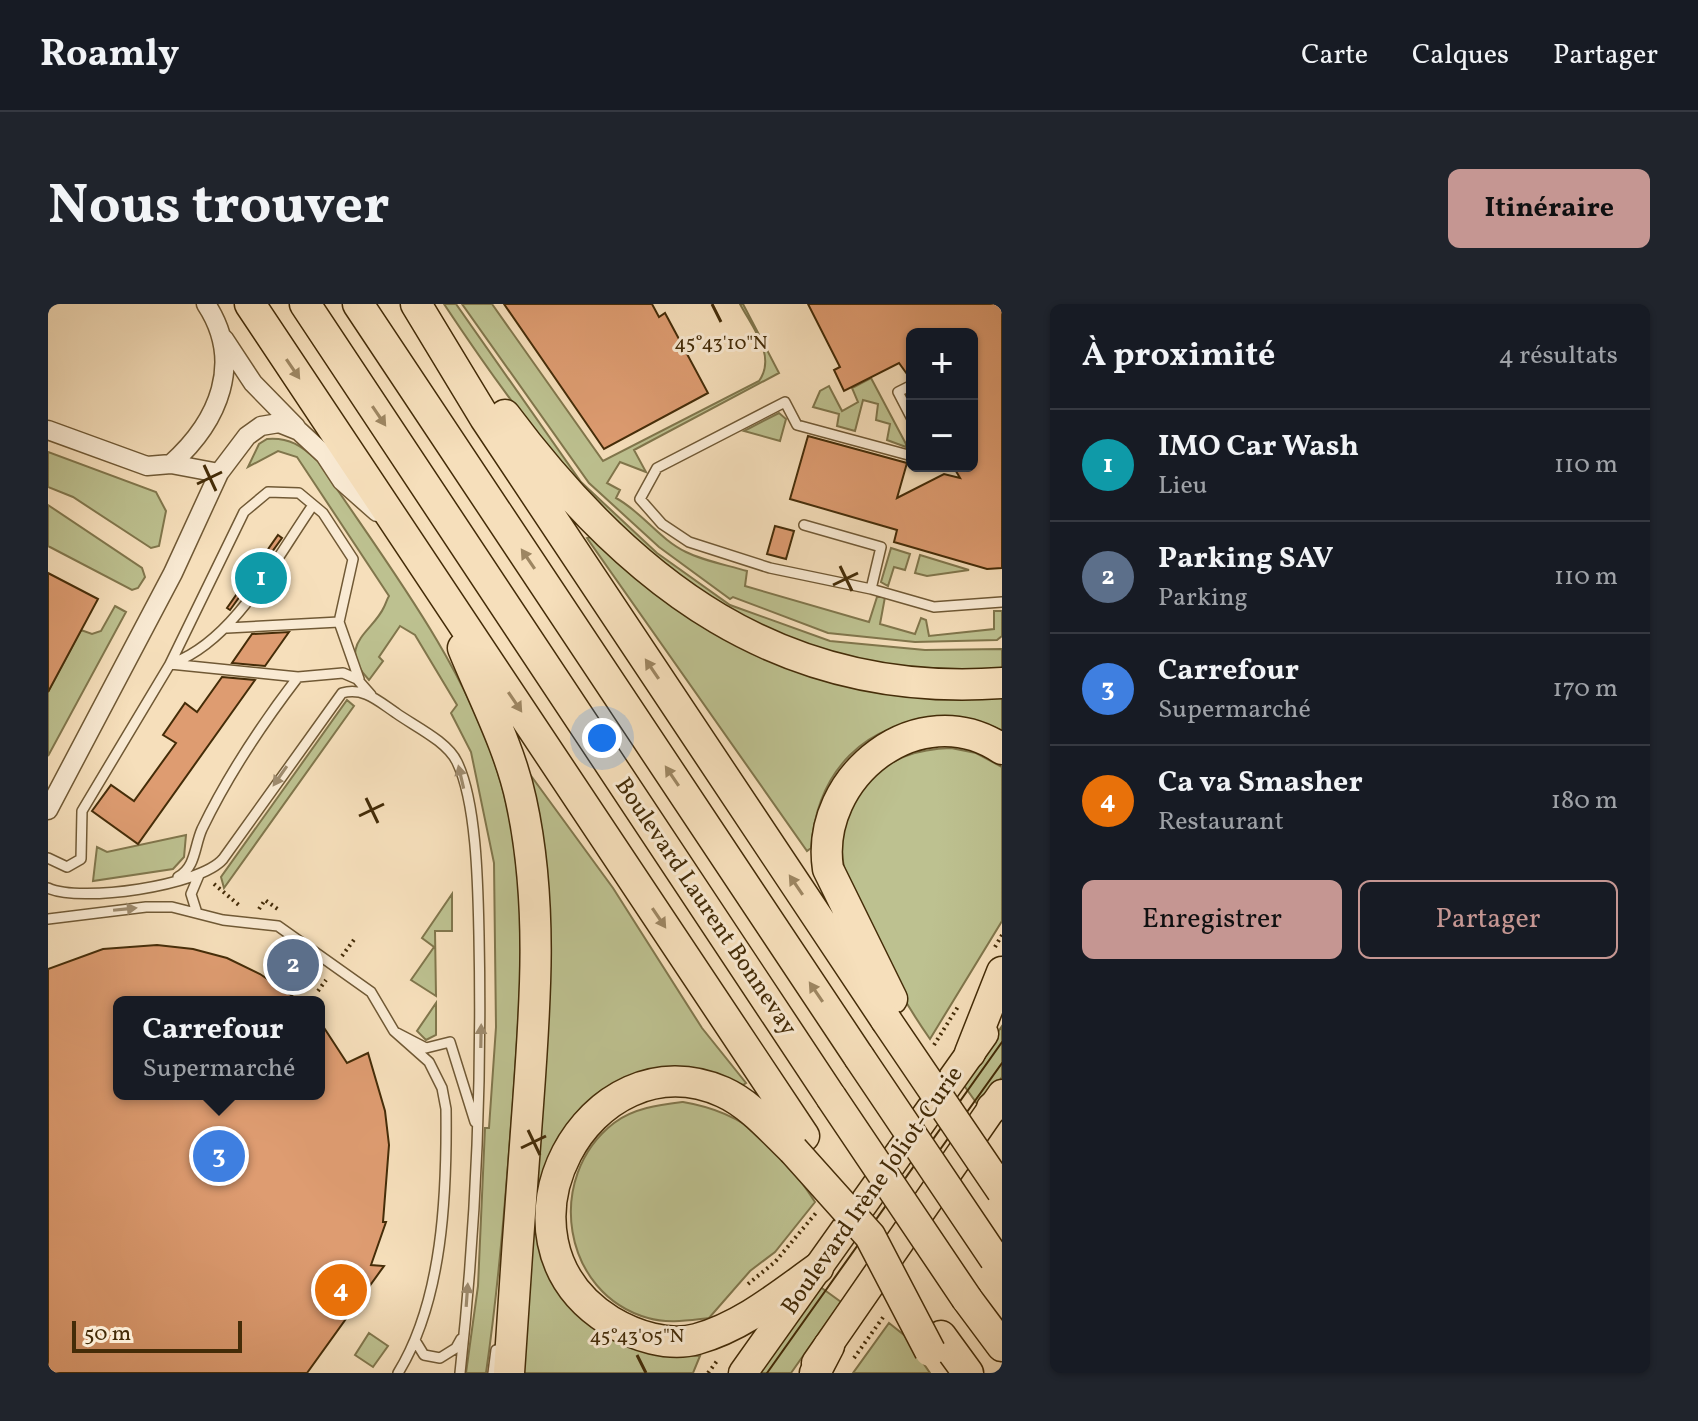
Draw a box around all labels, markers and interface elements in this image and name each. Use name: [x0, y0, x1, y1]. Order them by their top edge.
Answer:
text: Roamly: [40, 29, 179, 82]
text: Carte: [1301, 36, 1368, 75]
text: Calques: [1412, 36, 1509, 75]
text: Partager: [1553, 36, 1658, 75]
text: Nous trouver: [48, 169, 390, 247]
button: Itinéraire: [1448, 169, 1650, 248]
map controls: [906, 328, 978, 472]
button: +: [906, 328, 978, 400]
text: 45°43'10"N: [674, 330, 768, 358]
text: À proximité: [1082, 333, 1275, 380]
text: 4 résultats: [1499, 338, 1618, 374]
one-way arrow: [285, 358, 300, 380]
button: −: [906, 400, 978, 472]
one-way arrow: [372, 405, 387, 426]
text: IMO Car Wash: [1158, 426, 1359, 468]
text: 1: [1103, 447, 1113, 483]
text: 110 m: [1554, 447, 1618, 483]
text: Lieu: [1158, 468, 1207, 504]
text: Parking SAV: [1158, 538, 1333, 580]
pin: 1: [235, 548, 287, 608]
one-way arrow: [521, 549, 536, 570]
text: 2: [1101, 559, 1115, 595]
text: 110 m: [1554, 559, 1618, 595]
text: Parking: [1158, 580, 1248, 616]
text: Carrefour: [1158, 650, 1299, 692]
one-way arrow: [644, 658, 659, 679]
text: 3: [1101, 671, 1115, 707]
text: 170 m: [1553, 671, 1618, 707]
one-way arrow: [507, 691, 522, 713]
text: Supermarché: [1158, 692, 1311, 728]
your location: [582, 718, 622, 758]
text: Ca va Smasher: [1158, 762, 1363, 804]
one-way arrow: [273, 765, 288, 786]
one-way arrow: [455, 765, 467, 790]
one-way arrow: [665, 765, 680, 787]
street label: Boulevard Laurent Bonnevay: [606, 771, 804, 1043]
text: 4: [1100, 783, 1116, 819]
text: 180 m: [1551, 783, 1618, 819]
text: Restaurant: [1158, 804, 1284, 840]
one-way arrow: [789, 874, 804, 896]
button: Enregistrer: [1082, 880, 1342, 959]
button: Partager: [1358, 880, 1618, 959]
one-way arrow: [113, 903, 138, 916]
one-way arrow: [651, 908, 666, 929]
pin: 2: [267, 935, 319, 995]
one-way arrow: [809, 982, 824, 1003]
popup: [113, 996, 325, 1100]
text: Carrefour: [143, 1009, 284, 1051]
one-way arrow: [475, 1023, 487, 1048]
text: Supermarché: [143, 1051, 295, 1087]
street label: Boulevard Irène Joliot-Curie: [774, 1060, 972, 1322]
pin: 3: [193, 1126, 245, 1186]
pin: 4: [315, 1260, 367, 1320]
one-way arrow: [461, 1282, 474, 1307]
scale bar: [72, 1317, 242, 1353]
text: 50 m: [84, 1319, 131, 1350]
text: 45°43'05"N: [590, 1323, 685, 1351]

